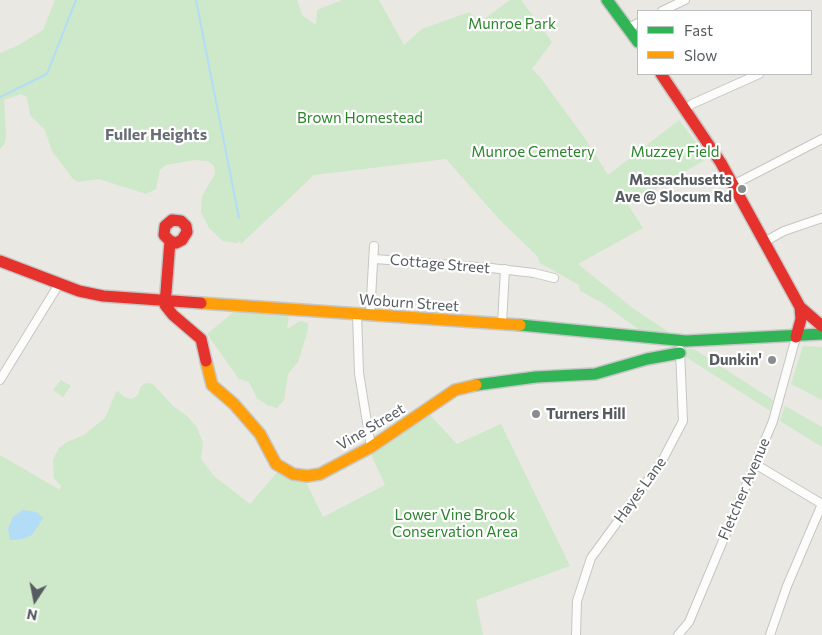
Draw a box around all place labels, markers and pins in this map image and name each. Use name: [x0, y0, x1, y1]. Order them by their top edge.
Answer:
place label: Massachusetts Ave @ Slocum Rd: [615, 171, 732, 206]
marker: Massachusetts Ave @ Slocum Rd: [736, 183, 748, 195]
place label: Dunkin': [709, 351, 762, 369]
marker: Dunkin': [766, 354, 778, 366]
place label: Turners Hill: [546, 405, 625, 423]
marker: Turners Hill: [530, 408, 542, 420]

